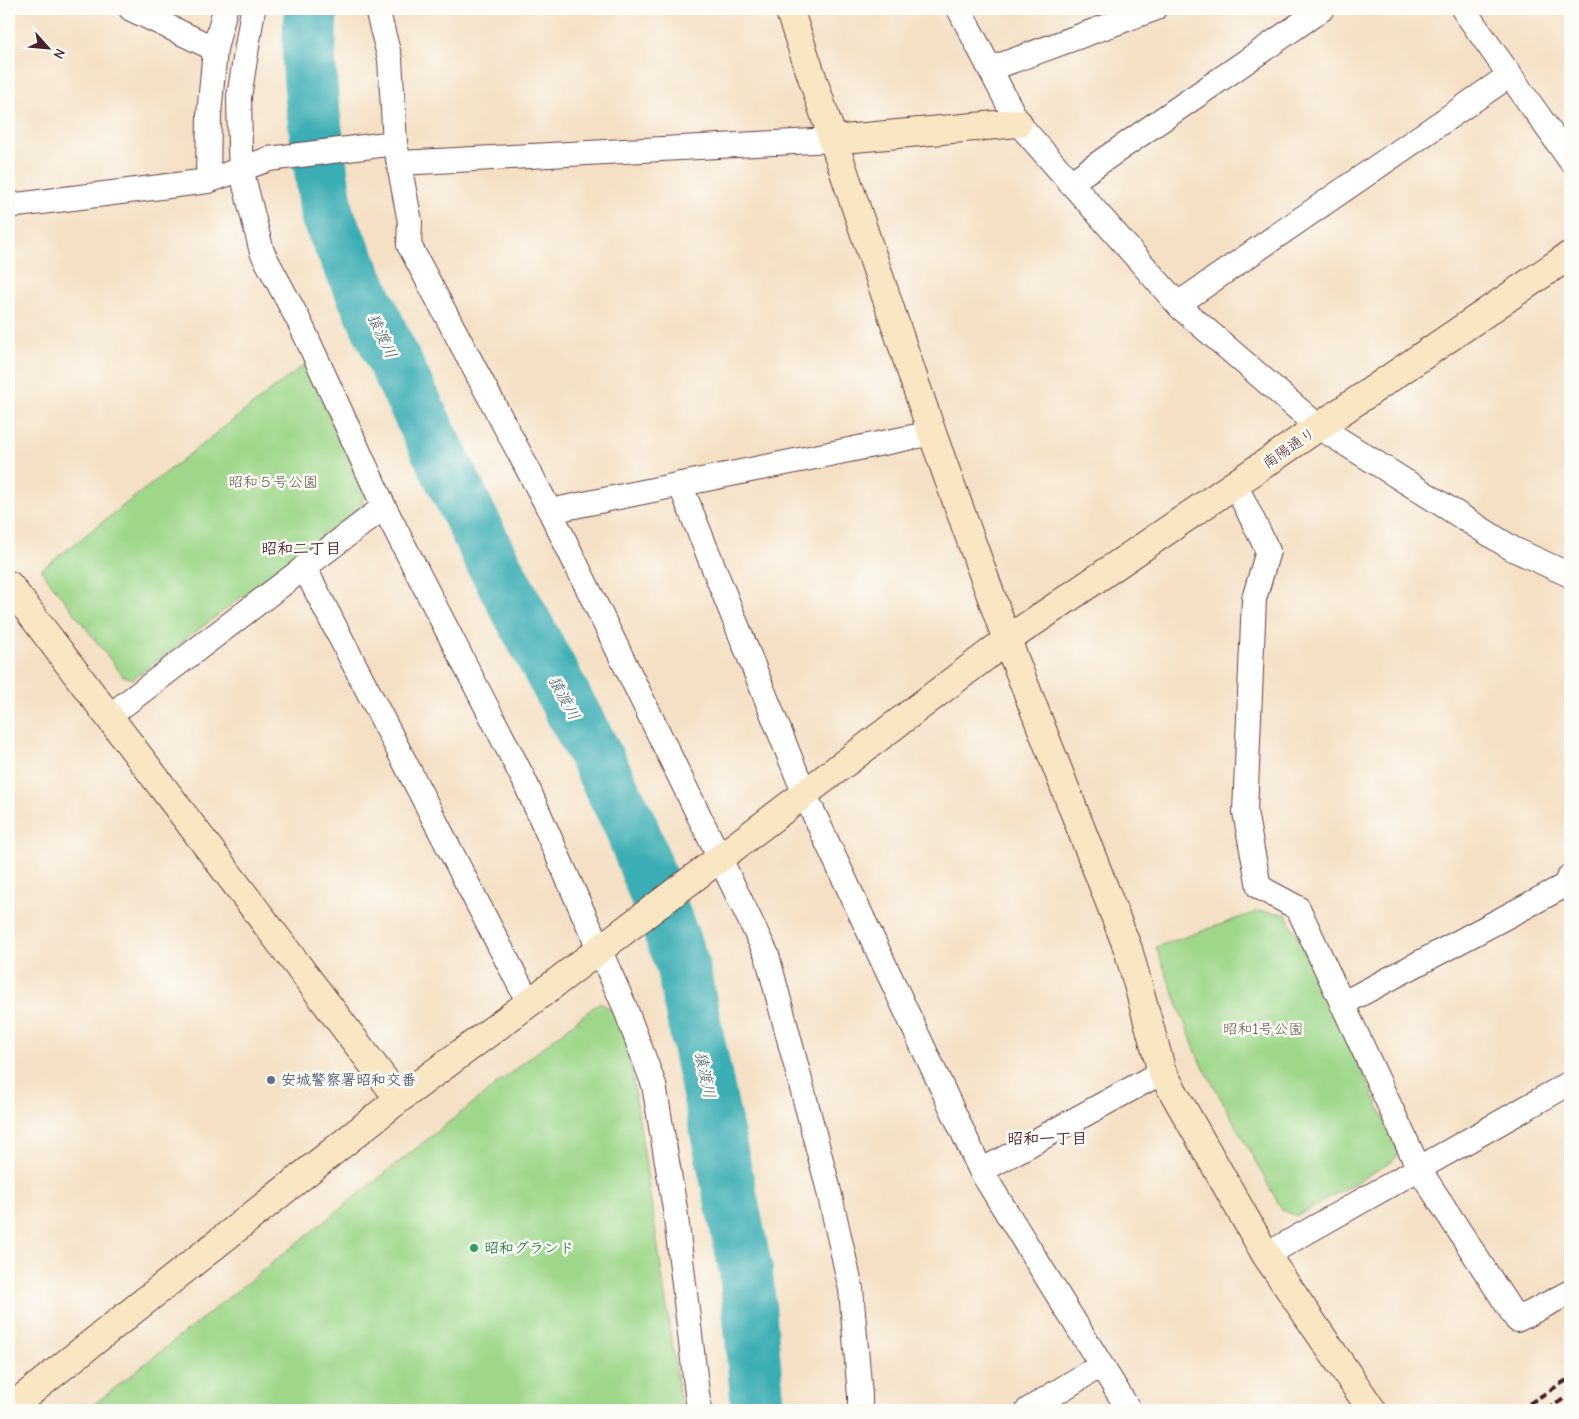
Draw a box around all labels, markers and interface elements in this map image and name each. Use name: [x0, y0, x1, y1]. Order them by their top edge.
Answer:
north arrow: [22, 22, 72, 72]
text: N: [49, 46, 69, 62]
water label: 猿渡川: [364, 310, 400, 362]
street label: 南陽通り: [1259, 424, 1319, 472]
park label: 昭和５号公園: [228, 473, 318, 491]
district label: 昭和二丁目: [261, 540, 341, 558]
water label: 猿渡川: [545, 673, 583, 723]
park label: 昭和1号公園: [1223, 1020, 1303, 1038]
water label: 猿渡川: [691, 1050, 719, 1100]
place label: 安城警察署昭和交番: [281, 1071, 416, 1089]
marker: 安城警察署昭和交番: [265, 1074, 277, 1086]
district label: 昭和一丁目: [1007, 1130, 1087, 1148]
place label: 昭和グランド: [484, 1239, 574, 1257]
marker: 昭和グランド: [468, 1242, 480, 1254]

